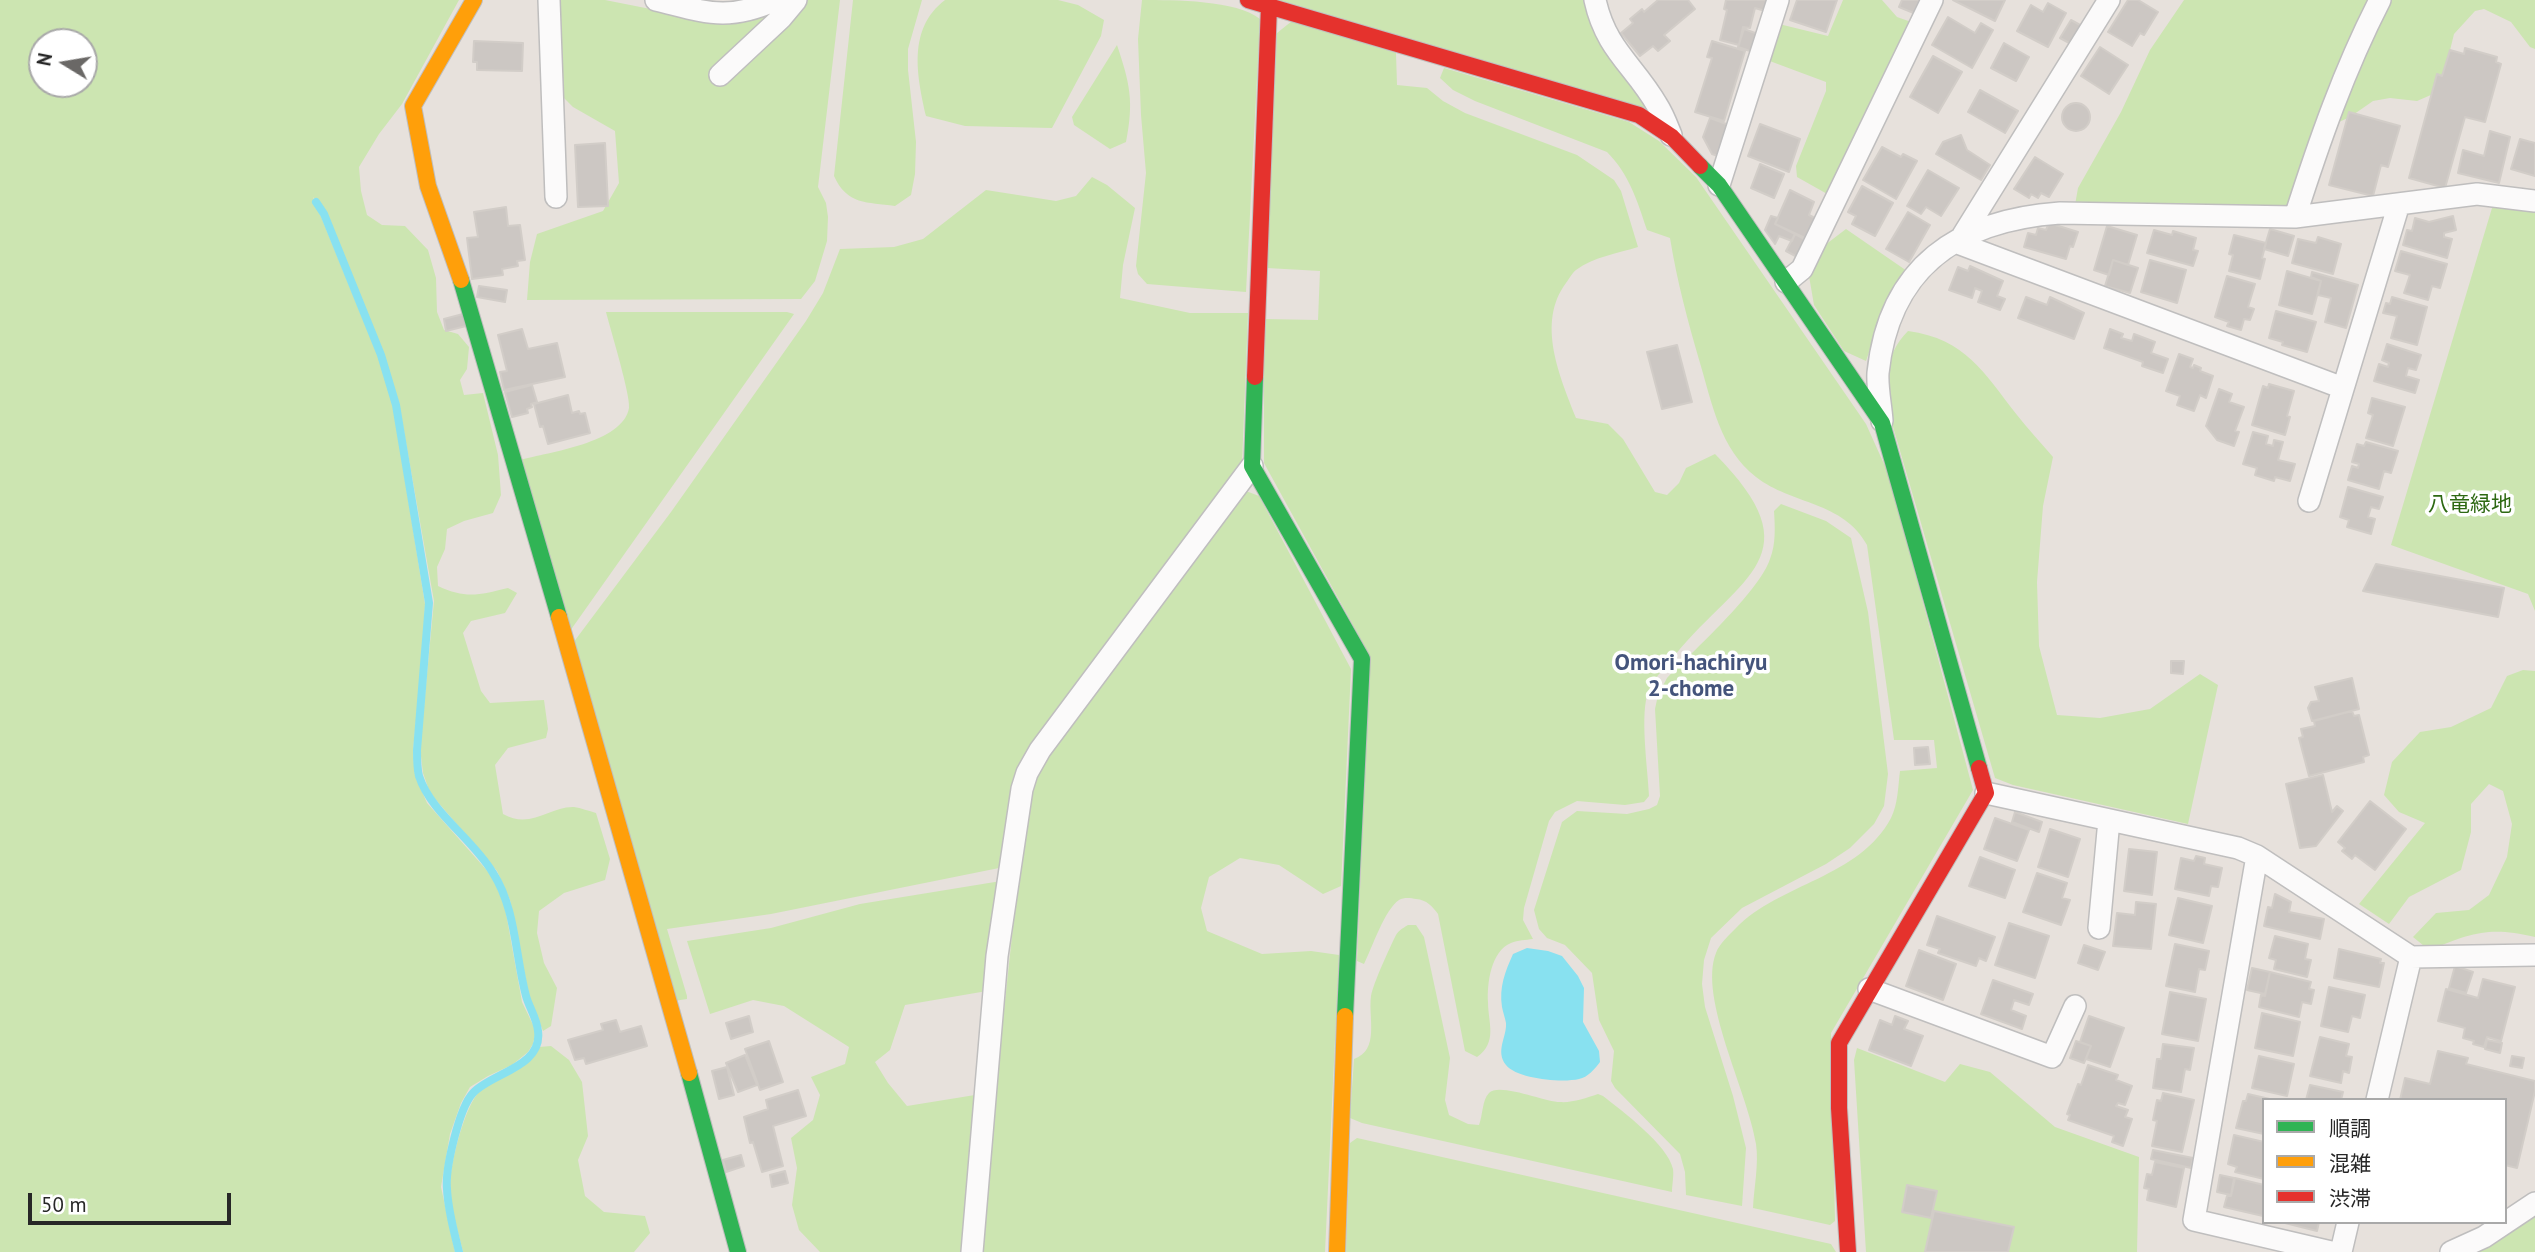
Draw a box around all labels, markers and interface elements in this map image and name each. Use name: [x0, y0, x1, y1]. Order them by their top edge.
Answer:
north arrow: [28, 28, 98, 98]
text: N: [31, 51, 57, 68]
park label: 八竜緑地: [2428, 492, 2512, 518]
district label: Omori-hachiryu 2-chome: [1615, 649, 1767, 703]
legend: [2262, 1098, 2507, 1224]
text: 順調: [2329, 1115, 2371, 1142]
text: 混雑: [2329, 1150, 2371, 1177]
scale bar: [32, 1178, 234, 1222]
text: 渋滞: [2329, 1185, 2371, 1212]
text: 50 m: [41, 1191, 87, 1218]

